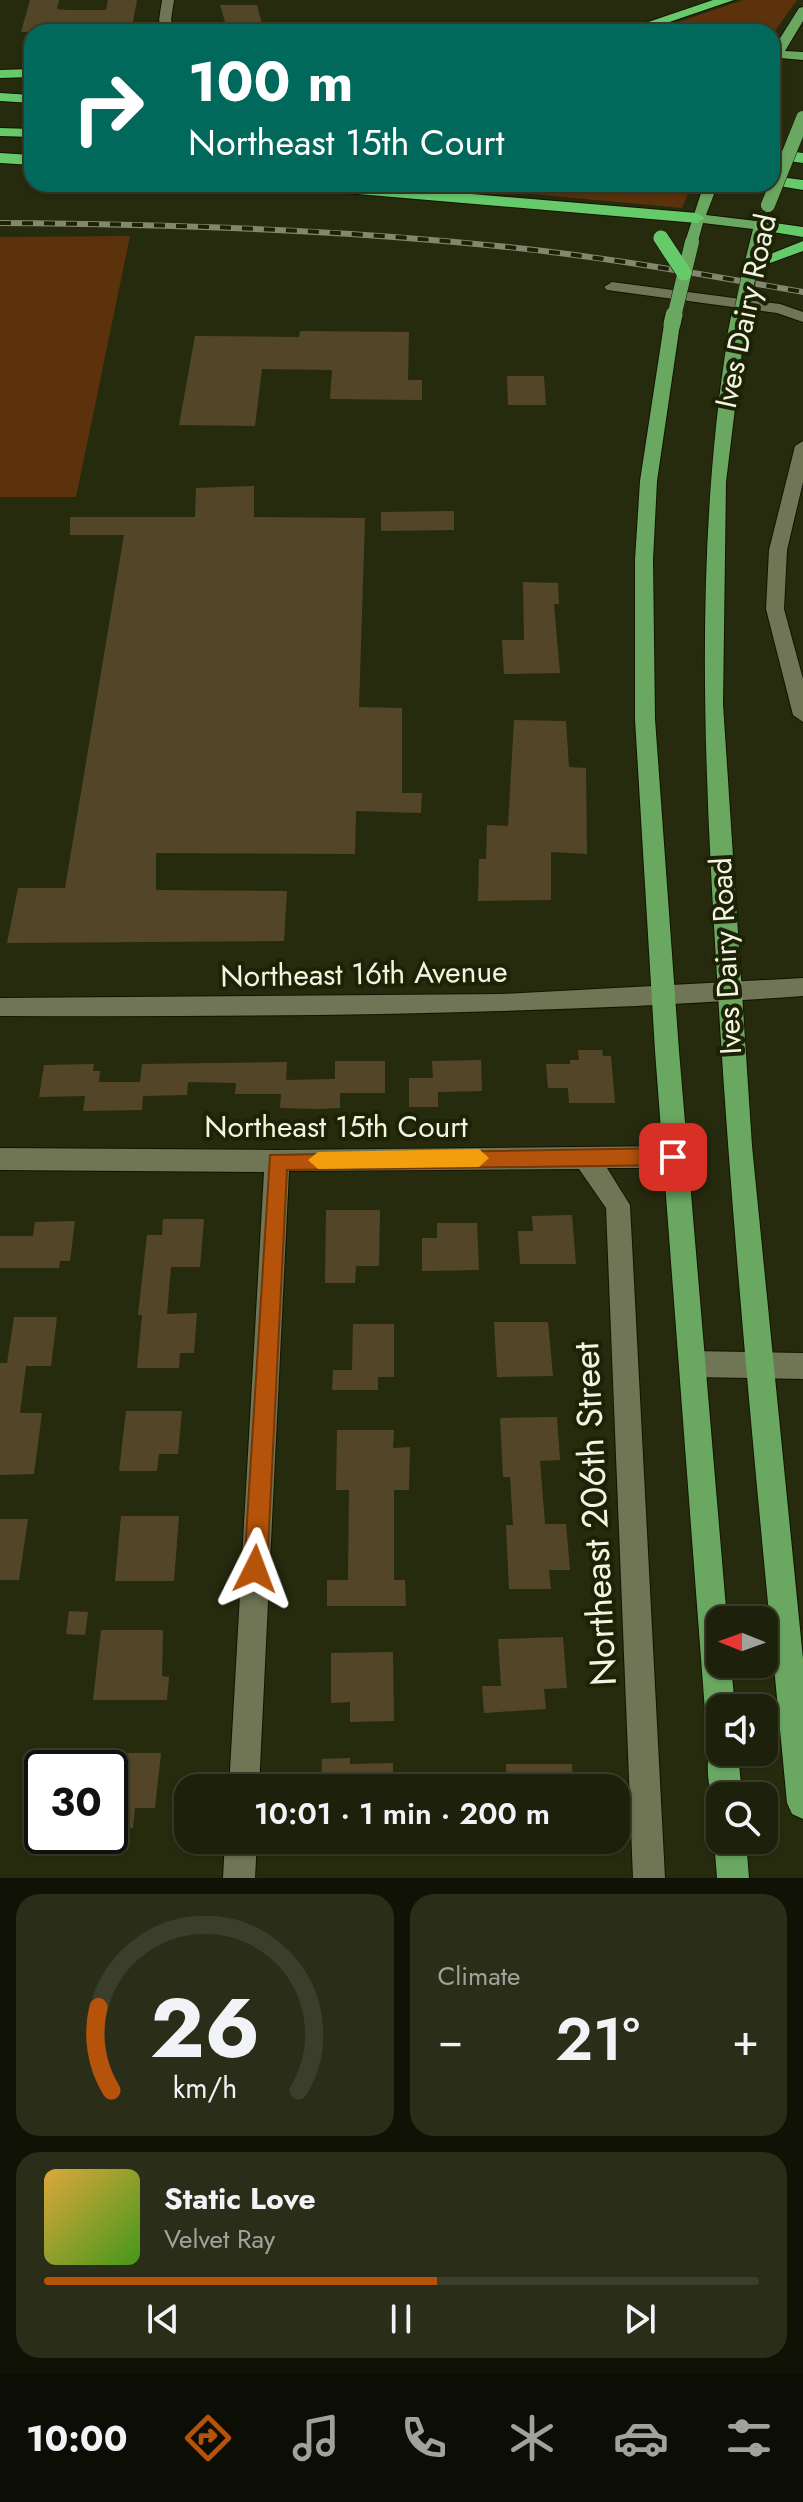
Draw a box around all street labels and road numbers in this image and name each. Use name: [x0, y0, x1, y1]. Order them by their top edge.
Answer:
street label: Ives Dairy Road: [704, 210, 787, 412]
street label: Ives Dairy Road: [699, 856, 752, 1056]
street label: Northeast 16th Avenue: [220, 949, 508, 998]
street label: Northeast 15th Court: [204, 1105, 469, 1148]
street label: Northeast 206th Street: [559, 1340, 629, 1687]

